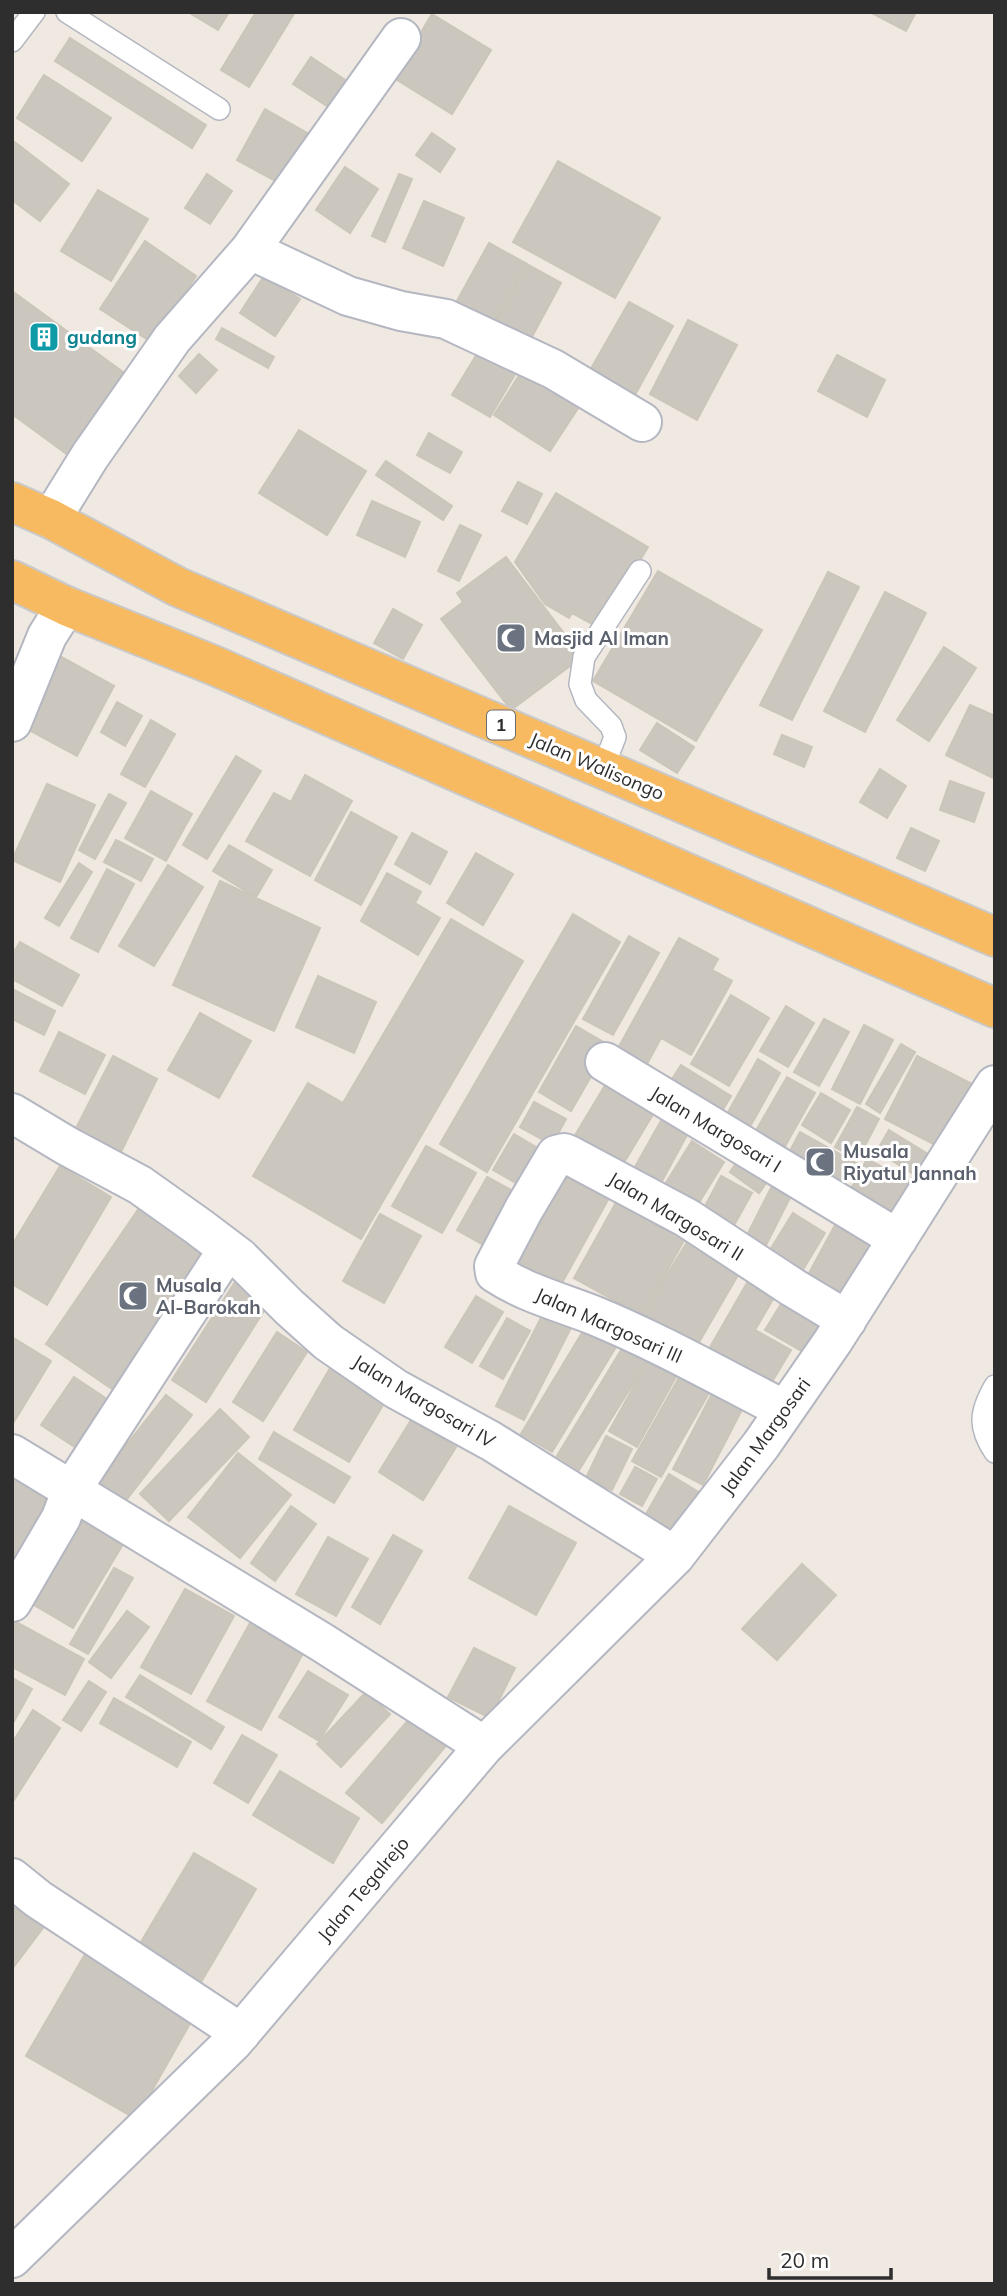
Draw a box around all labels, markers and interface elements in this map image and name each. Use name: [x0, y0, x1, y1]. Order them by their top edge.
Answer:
building icon: gudang: [27, 320, 61, 354]
place label: gudang: [67, 325, 137, 349]
mosque icon: Masjid Al Iman: [494, 621, 528, 655]
place label: Masjid Al Iman: [534, 626, 669, 650]
road number: 1: [487, 710, 515, 740]
street label: Jalan Walisongo: [526, 727, 668, 805]
street label: Jalan Margosari I: [646, 1080, 786, 1178]
place label: Musala Riyatul Jannah: [843, 1139, 977, 1185]
mosque icon: Musala Riyatul Jannah: [803, 1145, 837, 1179]
street label: Jalan Margosari II: [604, 1166, 748, 1266]
place label: Musala Al-Barokah: [156, 1273, 261, 1319]
mosque icon: Musala Al-Barokah: [116, 1279, 150, 1313]
street label: Jalan Margosari III: [532, 1282, 686, 1368]
street label: Jalan Margosari IV: [348, 1349, 500, 1453]
street label: Jalan Margosari: [715, 1373, 815, 1499]
street label: Jalan Tegalrejo: [312, 1832, 414, 1946]
scale bar: [769, 2236, 892, 2280]
text: 20 m: [780, 2247, 829, 2273]

